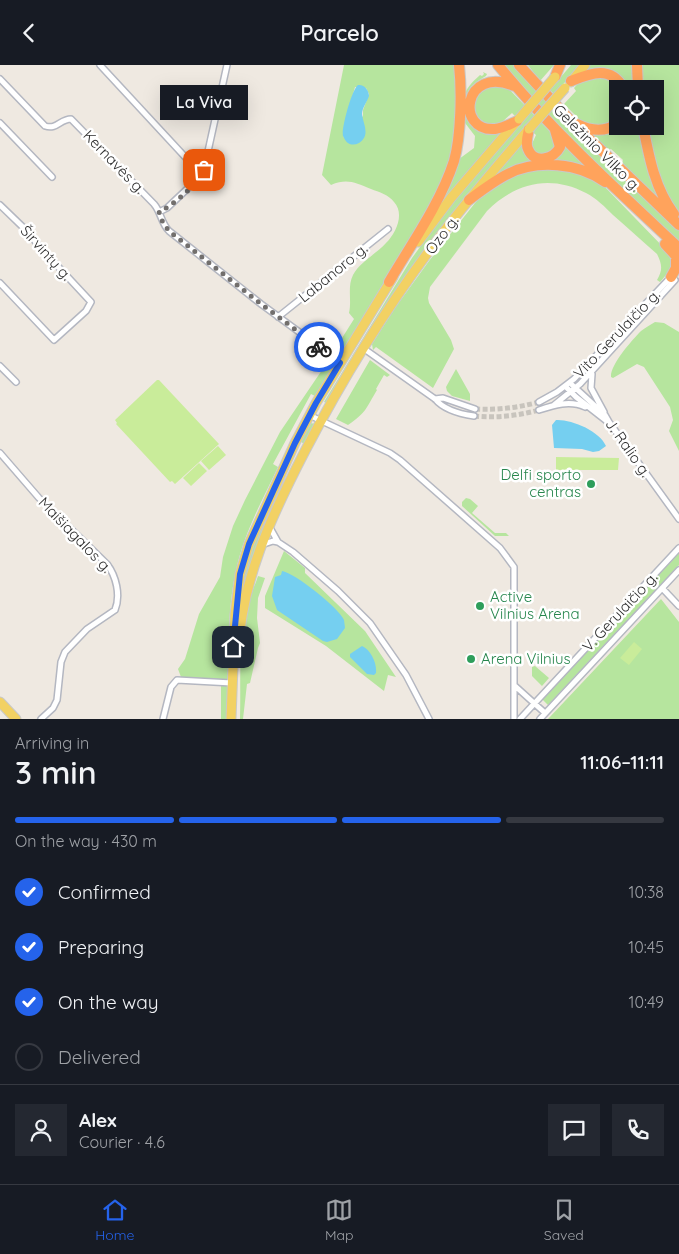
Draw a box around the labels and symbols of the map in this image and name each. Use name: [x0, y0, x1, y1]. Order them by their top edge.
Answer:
callout: La Viva: [160, 85, 248, 120]
street label: Geležinio Vilko g.: [550, 100, 645, 195]
street label: Kernavės g.: [79, 126, 149, 197]
pin: [183, 149, 225, 191]
street label: Ozo g.: [421, 212, 462, 258]
street label: Širvintų g.: [17, 221, 76, 284]
street label: Labanoro g.: [294, 239, 371, 306]
street label: Vito Gerulaičio g.: [569, 285, 664, 382]
courier: [294, 322, 344, 372]
street label: J. Ralio g.: [602, 415, 655, 480]
place label: Delfi sporto centras: [500, 465, 581, 501]
marker: Delfi sporto centras: [585, 478, 597, 490]
street label: Maišiagalos g.: [34, 493, 116, 576]
street label: V. Gerulaičio g.: [578, 568, 661, 655]
place label: Active Vilnius Arena: [490, 587, 580, 623]
marker: Active Vilnius Arena: [474, 600, 486, 612]
pin: [212, 626, 254, 668]
place label: Arena Vilnius: [481, 649, 571, 668]
marker: Arena Vilnius: [465, 653, 477, 665]

